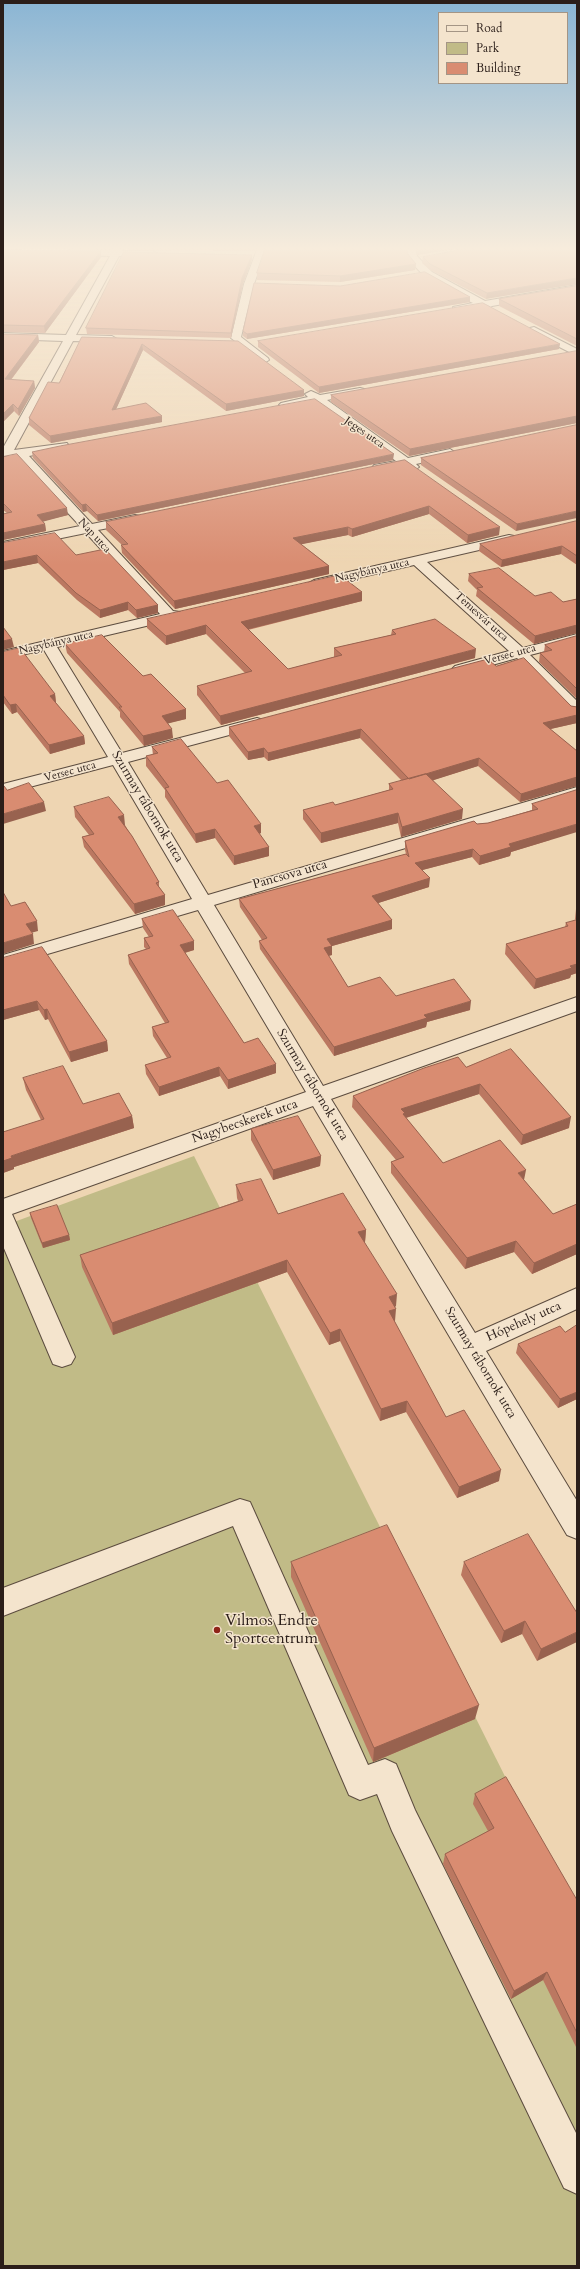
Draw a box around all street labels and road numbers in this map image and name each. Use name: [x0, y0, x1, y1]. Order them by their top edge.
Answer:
street label: Jeges utca: [341, 414, 387, 452]
street label: Nap utca: [75, 516, 113, 556]
street label: Nagybánya utca: [334, 556, 410, 586]
street label: Temesvár utca: [451, 589, 511, 645]
street label: Nagybánya utca: [18, 628, 94, 658]
street label: Versec utca: [483, 642, 537, 668]
street label: Szurmay tábornok utca: [108, 748, 186, 866]
street label: Versec utca: [43, 759, 97, 785]
street label: Pancsova utca: [251, 857, 329, 893]
street label: Szurmay tábornok utca: [273, 1026, 351, 1144]
street label: Nagybecskerek utca: [190, 1097, 300, 1147]
street label: Hópehely utca: [484, 1299, 564, 1345]
street label: Szurmay tábornok utca: [441, 1304, 519, 1422]

